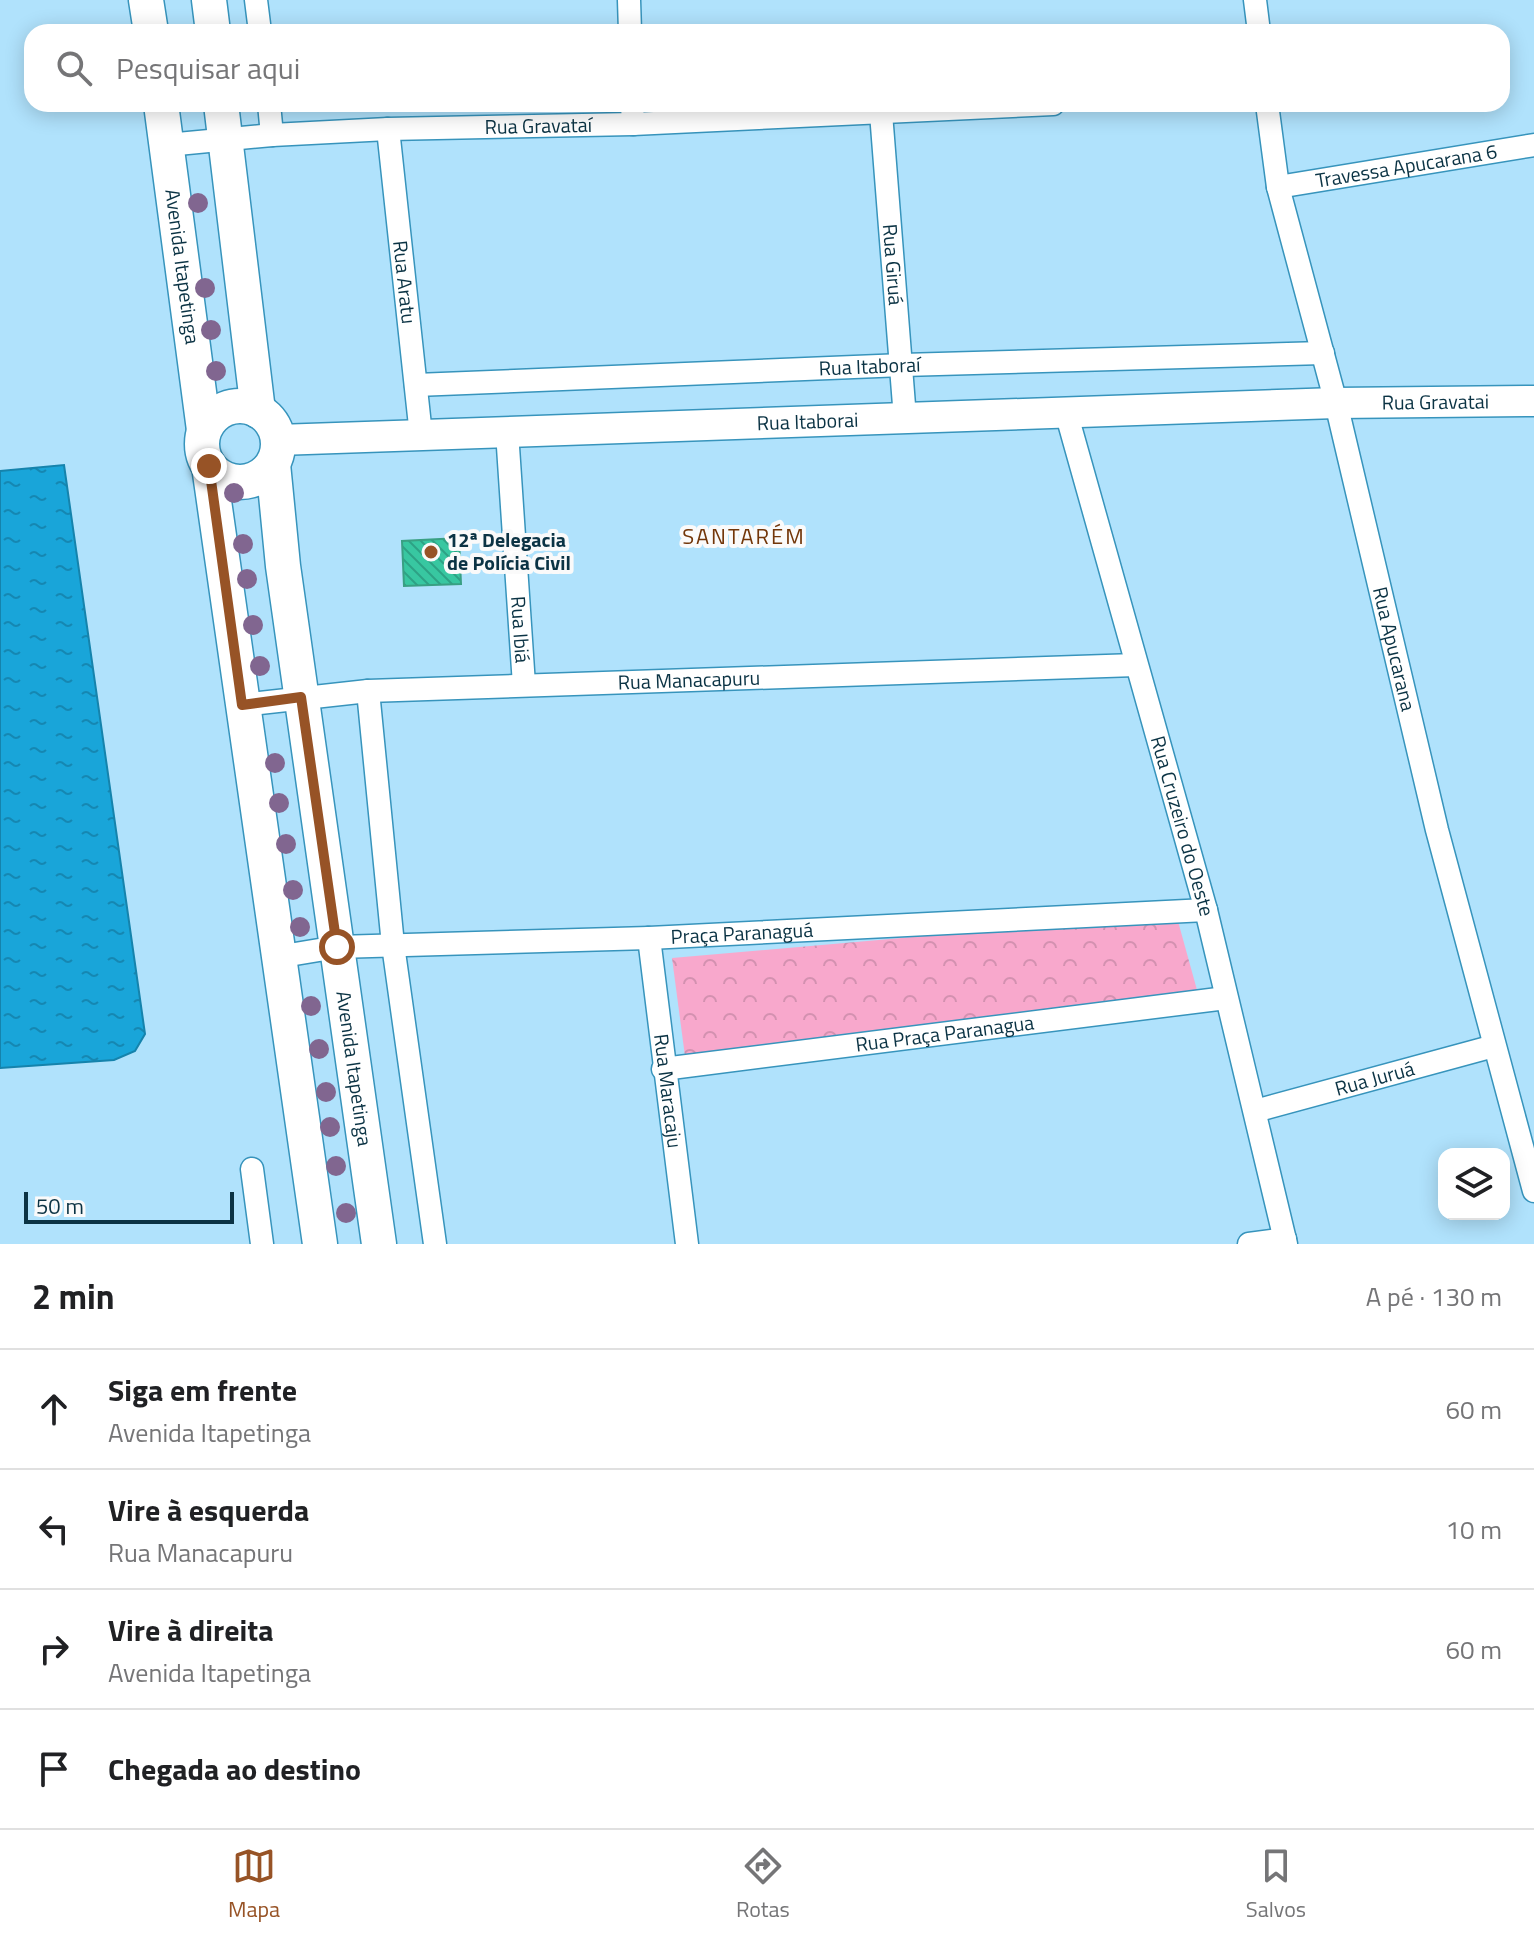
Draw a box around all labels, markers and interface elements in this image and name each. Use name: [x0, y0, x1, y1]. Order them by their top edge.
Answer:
search box: [24, 24, 1510, 112]
text: Pesquisar aqui: [116, 45, 300, 91]
icon: search: [52, 46, 96, 90]
street label: Rua Gravataí: [484, 109, 594, 142]
street label: Travessa Apucarana 6: [1313, 135, 1499, 196]
street label: Avenida Itapetinga: [157, 187, 209, 346]
street label: Rua Giruá: [875, 223, 912, 306]
street label: Rua Aratu: [385, 239, 425, 325]
street label: Rua Itaboraí: [818, 348, 922, 383]
street label: Rua Gravatai: [1381, 385, 1489, 418]
street label: Rua Itaborai: [756, 404, 859, 438]
route end: [191, 448, 227, 484]
district label: SANTARÉM: [682, 519, 806, 553]
place label: 12ª Delegacia de Polícia Civil: [447, 524, 571, 578]
marker: 12ª Delegacia de Polícia Civil: [422, 543, 440, 561]
street label: Rua Apucarana: [1365, 583, 1424, 714]
street label: Rua Ibiá: [503, 595, 538, 664]
street label: Rua Manacapuru: [617, 662, 761, 698]
street label: Rua Cruzeiro do Oeste: [1143, 732, 1223, 919]
street label: Praça Paranaguá: [670, 914, 814, 952]
route start: [319, 929, 355, 965]
street label: Avenida Itapetinga: [328, 989, 381, 1148]
street label: Rua Praça Paranagua: [854, 1006, 1036, 1060]
street label: Rua Maracaju: [646, 1032, 691, 1150]
street label: Rua Juruá: [1331, 1052, 1418, 1104]
map controls: [1438, 1148, 1510, 1220]
button: layers: [1438, 1148, 1510, 1220]
scale bar: [24, 1188, 234, 1224]
text: 50 m: [36, 1189, 84, 1223]
text: 2 min: [32, 1270, 115, 1322]
text: A pé · 130 m: [1366, 1277, 1502, 1316]
text: Siga em frente: [108, 1367, 297, 1413]
icon: ahead: [32, 1387, 76, 1431]
text: 60 m: [1445, 1390, 1502, 1429]
text: Avenida Itapetinga: [108, 1413, 311, 1452]
text: Vire à esquerda: [108, 1487, 309, 1533]
icon: left: [32, 1507, 76, 1551]
text: 10 m: [1445, 1510, 1502, 1549]
text: Rua Manacapuru: [108, 1533, 293, 1572]
text: Vire à direita: [108, 1607, 273, 1653]
icon: right: [32, 1627, 76, 1671]
text: 60 m: [1445, 1630, 1502, 1669]
text: Avenida Itapetinga: [108, 1653, 311, 1692]
text: Chegada ao destino: [108, 1746, 361, 1792]
icon: arrive: [32, 1747, 76, 1791]
tab: Mapa: [228, 1844, 280, 1926]
tab: Rotas: [736, 1844, 790, 1926]
tab: Salvos: [1246, 1844, 1306, 1926]

